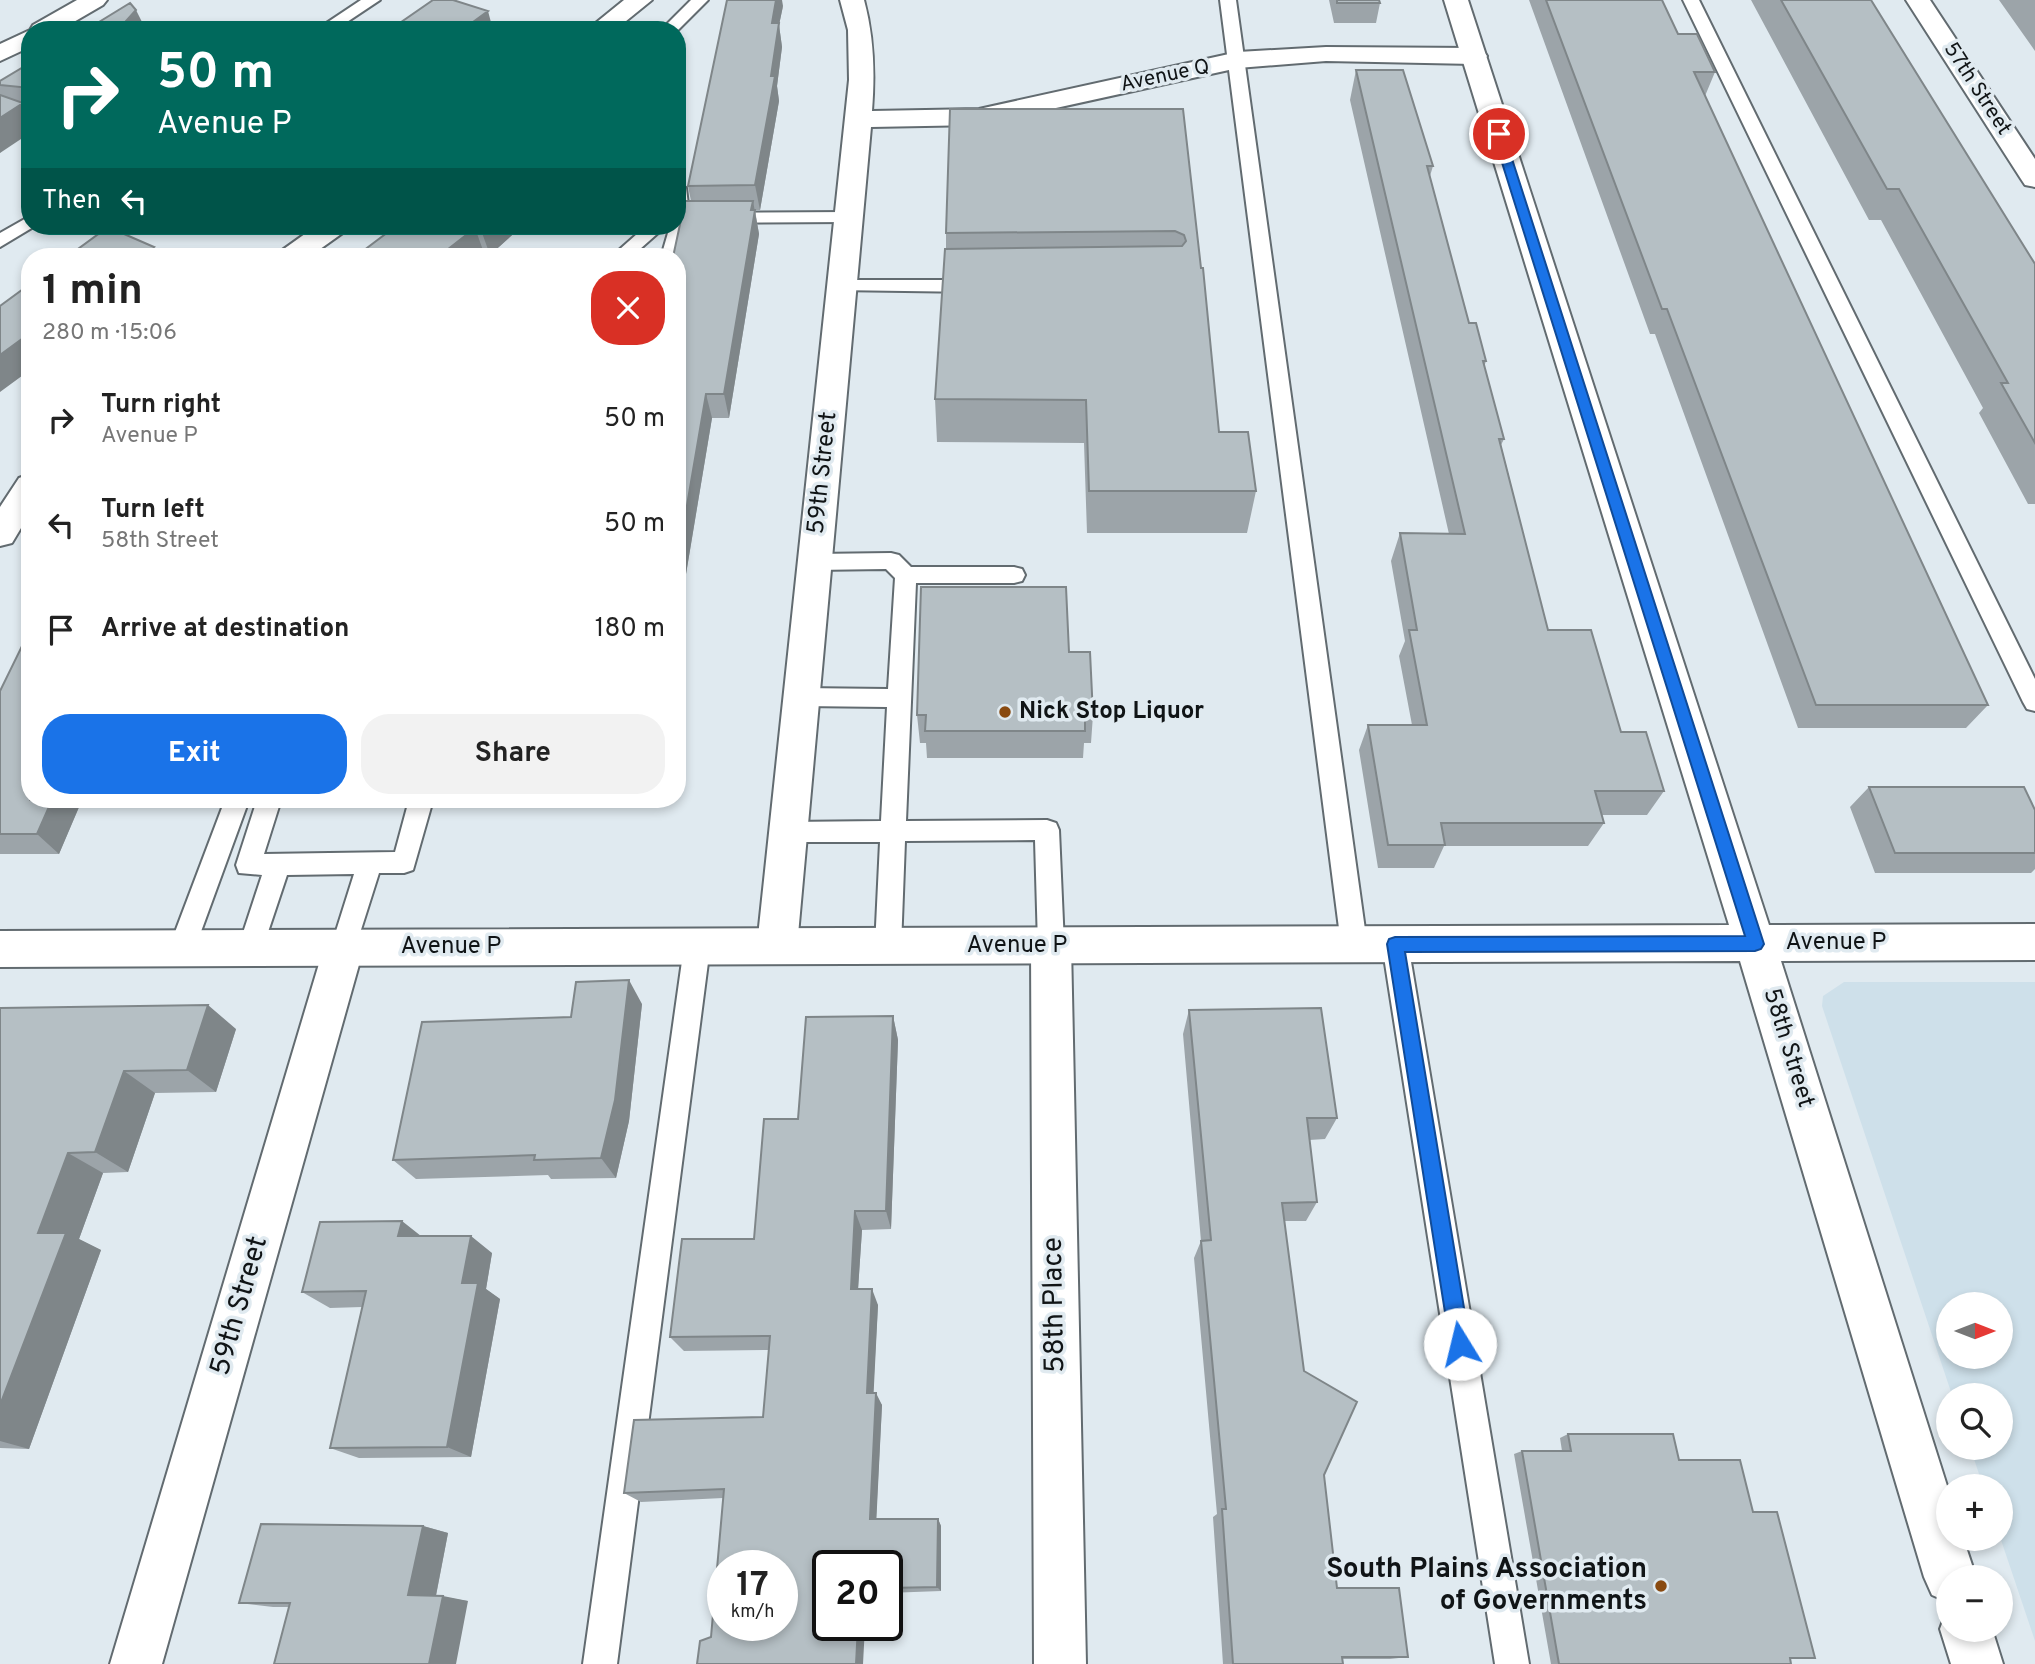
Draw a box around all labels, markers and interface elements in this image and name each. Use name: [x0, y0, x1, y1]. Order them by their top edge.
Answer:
street label: 57th Street: [1937, 38, 2017, 140]
text: 50 m: [157, 44, 274, 106]
icon: right: [42, 49, 133, 140]
street label: Avenue Q: [1118, 53, 1212, 99]
pin: [1469, 104, 1529, 164]
text: Avenue P: [157, 105, 292, 145]
icon: arrive: [1480, 115, 1518, 153]
icon: left: [115, 182, 153, 220]
text: Then: [42, 185, 101, 218]
text: 1 min: [42, 266, 143, 319]
button: close: [591, 271, 665, 345]
text: 280 m · 15:06: [42, 319, 177, 348]
text: Turn right: [101, 389, 221, 422]
icon: right: [42, 401, 80, 439]
text: 50 m: [604, 403, 665, 436]
street label: 59th Street: [802, 410, 844, 536]
text: Avenue P: [101, 422, 198, 451]
text: Turn left: [101, 494, 205, 527]
icon: left: [42, 506, 80, 544]
text: 50 m: [604, 508, 665, 541]
text: 58th Street: [101, 527, 219, 556]
icon: arrive: [42, 611, 80, 649]
text: Arrive at destination: [101, 613, 349, 646]
text: 180 m: [595, 613, 665, 646]
place label: Nick Stop Liquor: [1019, 697, 1204, 727]
marker: Nick Stop Liquor: [997, 704, 1013, 720]
button: Exit: [42, 714, 347, 794]
button: Share: [361, 714, 665, 794]
street label: Avenue P: [1786, 928, 1887, 958]
street label: Avenue P: [967, 931, 1068, 961]
street label: Avenue P: [401, 932, 502, 962]
street label: 58th Street: [1756, 985, 1820, 1111]
street label: 59th Street: [203, 1232, 277, 1380]
street label: 58th Place: [1036, 1237, 1074, 1373]
north arrow: [1936, 1292, 2012, 1368]
map controls: [1936, 1292, 2013, 1642]
position arrow: [1423, 1307, 1497, 1381]
button: search: [1936, 1383, 2013, 1460]
button: +: [1936, 1474, 2013, 1551]
speed limit sign: 20: [812, 1550, 903, 1641]
place label: South Plains Association of Governments: [1326, 1552, 1647, 1620]
text: 17: [736, 1564, 769, 1608]
button: −: [1936, 1565, 2013, 1642]
marker: South Plains Association of Governments: [1653, 1578, 1669, 1594]
text: km/h: [731, 1601, 774, 1624]

